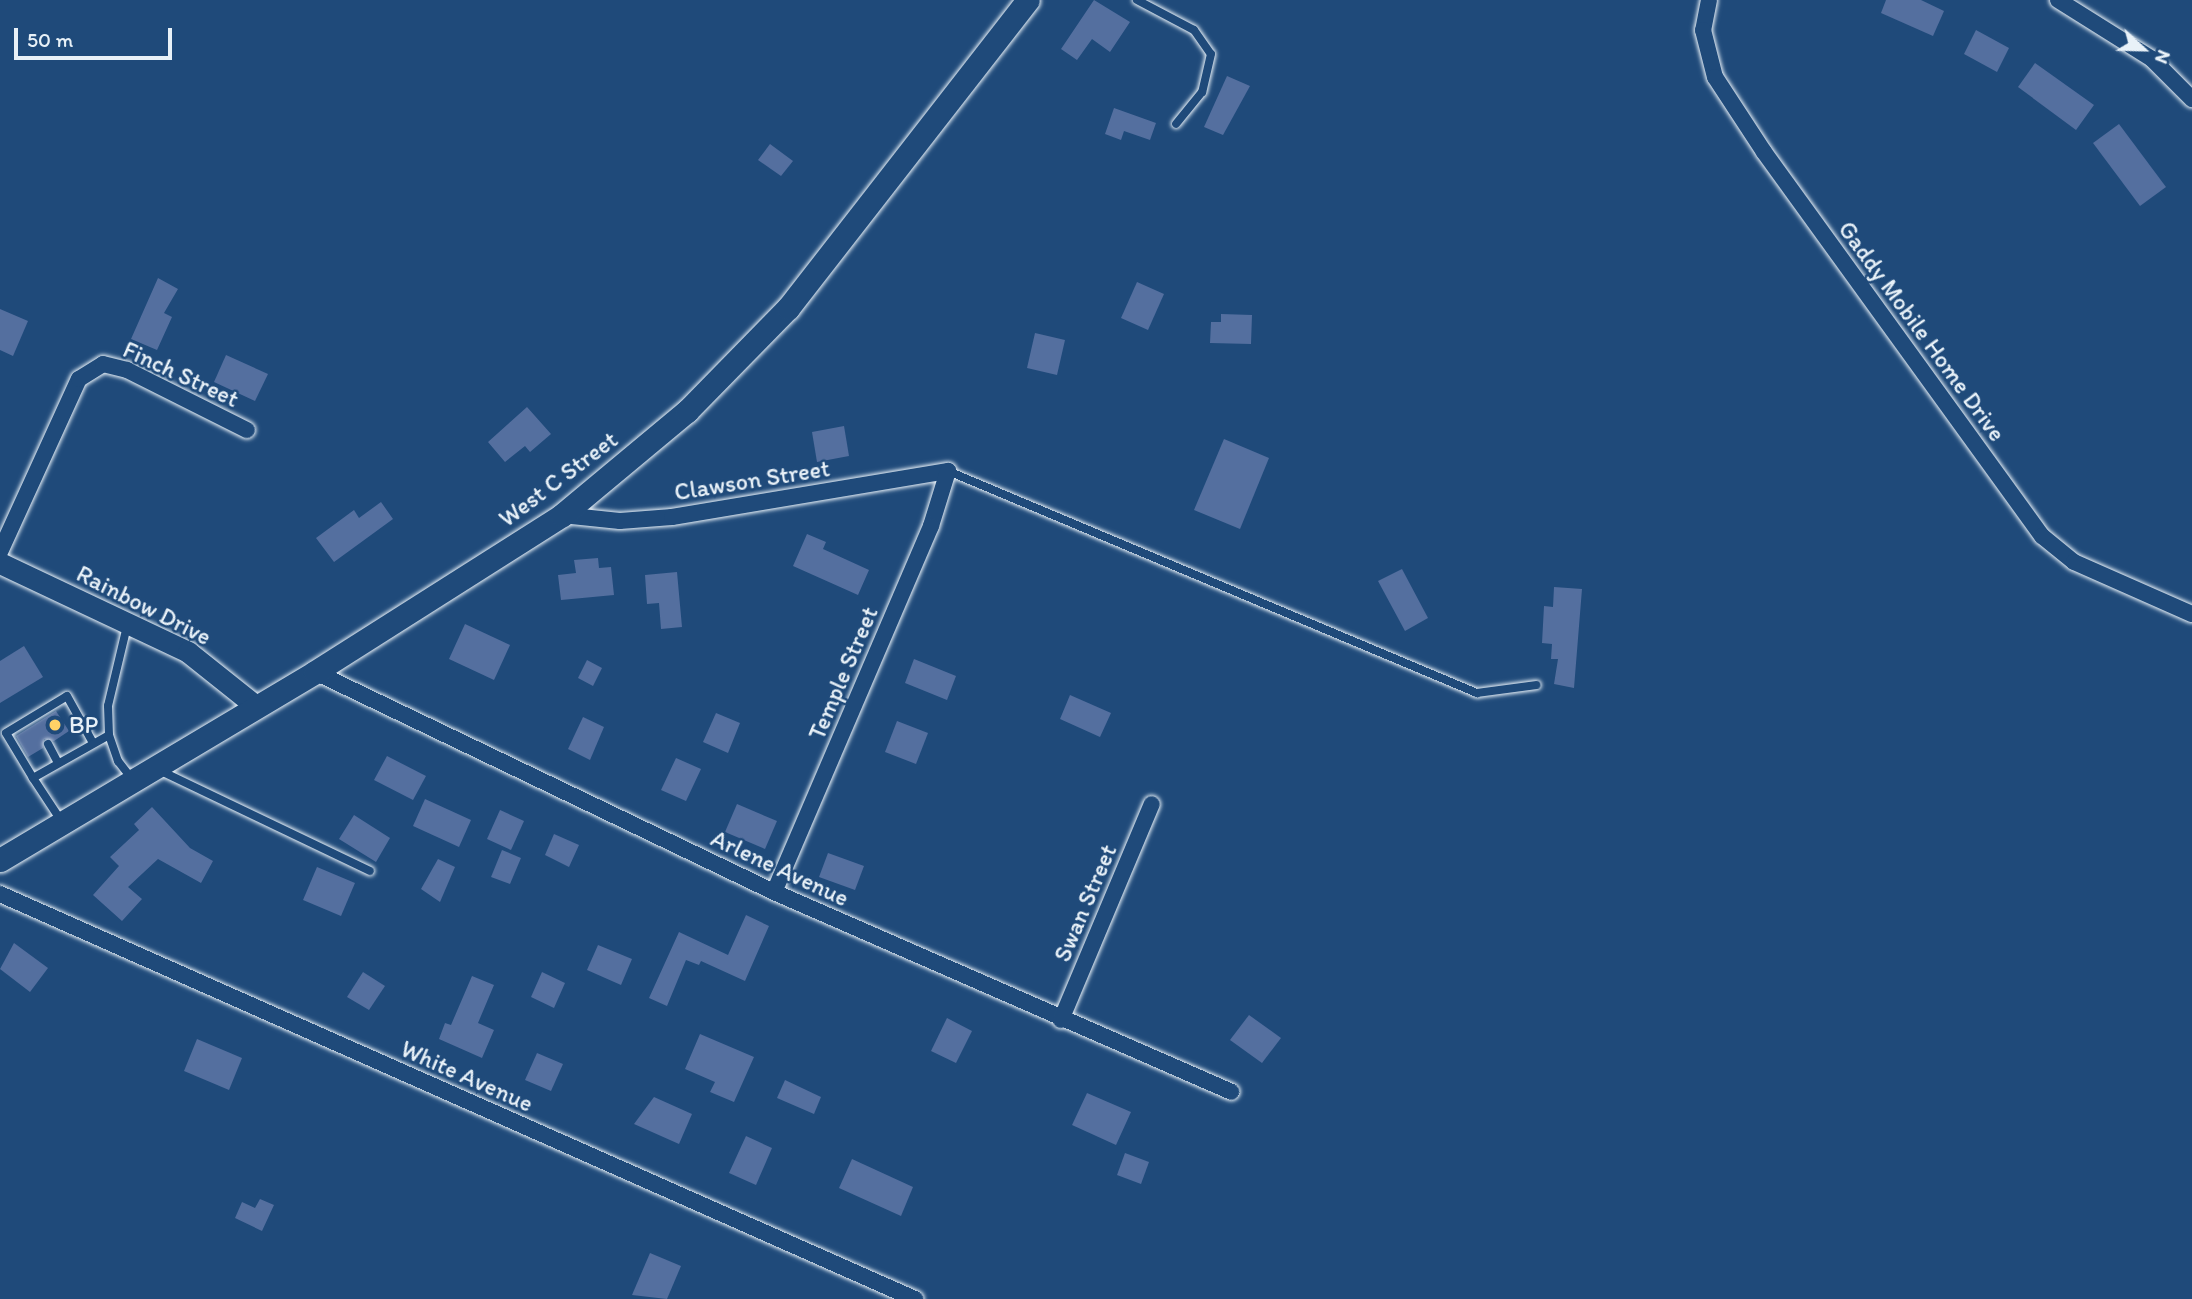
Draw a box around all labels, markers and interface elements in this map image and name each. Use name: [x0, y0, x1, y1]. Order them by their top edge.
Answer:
scale bar: [18, 14, 175, 58]
north arrow: [2108, 14, 2178, 84]
text: 50 m: [27, 27, 73, 52]
text: N: [2150, 47, 2176, 67]
street label: Gaddy Mobile Home Drive: [1832, 215, 2012, 447]
street label: Finch Street: [118, 335, 244, 413]
street label: West C Street: [493, 425, 623, 533]
street label: Clawson Street: [672, 454, 832, 506]
street label: Rainbow Drive: [72, 559, 216, 651]
street label: Temple Street: [802, 602, 884, 744]
place label: BP: [69, 711, 98, 739]
marker: BP: [47, 717, 63, 733]
street label: Arlene Avenue: [707, 824, 853, 912]
street label: Swan Street: [1048, 840, 1122, 966]
street label: White Avenue: [397, 1034, 537, 1118]

